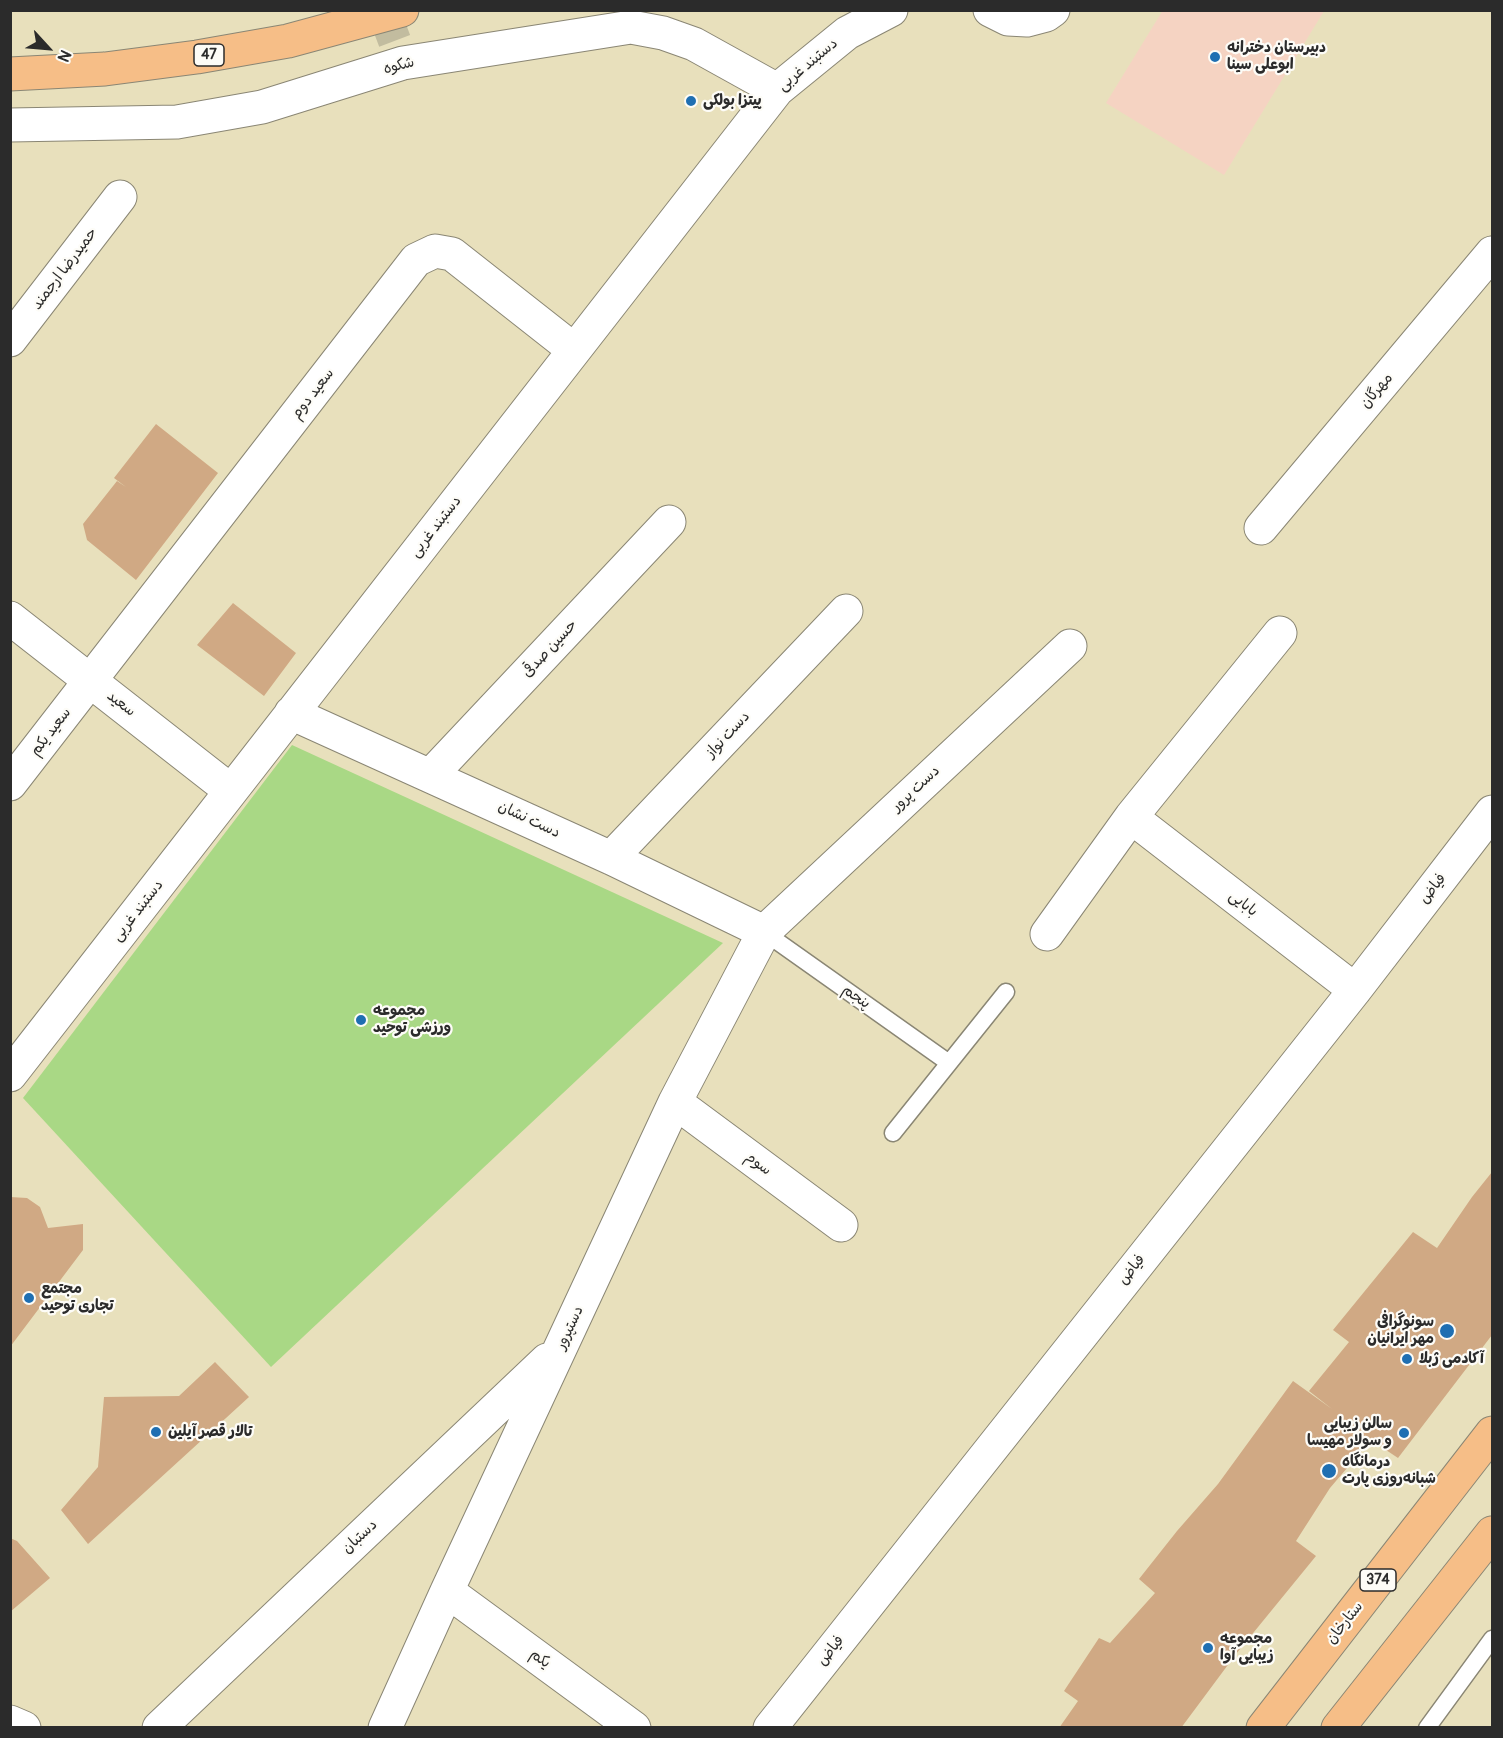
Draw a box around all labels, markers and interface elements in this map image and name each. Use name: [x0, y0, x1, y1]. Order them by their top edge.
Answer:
north arrow: [18, 18, 78, 78]
street label: دستبند غربی: [774, 35, 842, 95]
place label: دبیرستان دخترانه ابوعلی سینا: [1227, 39, 1326, 74]
road number: 47: [194, 44, 224, 66]
text: N: [53, 47, 76, 65]
marker: دبیرستان دخترانه ابوعلی سینا: [1208, 50, 1222, 64]
street label: شکوه: [382, 53, 416, 79]
place label: پیتزا بولکی: [703, 92, 762, 110]
marker: پیتزا بولکی: [684, 94, 698, 108]
street label: حمیدرضا ارجمند: [28, 224, 102, 314]
street label: سعید دوم: [288, 365, 338, 423]
street label: مهرگان: [1357, 370, 1397, 412]
street label: دستبند غربی: [407, 493, 465, 561]
street label: حسین صدقی: [519, 616, 581, 682]
street label: سعید: [103, 687, 139, 721]
street label: سعید یکم: [27, 704, 75, 760]
street label: دست نواز: [702, 708, 754, 762]
street label: دست پرور: [888, 762, 944, 816]
street label: دست نشان: [495, 798, 563, 842]
street label: فیاض: [1416, 870, 1450, 908]
street label: دستبند غربی: [109, 877, 167, 945]
street label: بابایی: [1225, 887, 1261, 921]
street label: پنجم: [838, 981, 874, 1013]
place label: مجموعه ورزشی توحید: [373, 1002, 451, 1037]
marker: مجموعه ورزشی توحید: [354, 1013, 368, 1027]
street label: سوم: [741, 1148, 775, 1180]
street label: فیاض: [1115, 1251, 1149, 1289]
place label: مجتمع تجاری توحید: [41, 1280, 114, 1315]
marker: مجتمع تجاری توحید: [22, 1291, 36, 1305]
street label: دستپرور: [552, 1303, 588, 1353]
place label: سونوگرافی مهر ایرانیان: [1367, 1313, 1434, 1348]
marker: سونوگرافی مهر ایرانیان: [1438, 1322, 1456, 1340]
place label: آکادمی ژبلا: [1419, 1350, 1484, 1368]
marker: آکادمی ژبلا: [1400, 1352, 1414, 1366]
place label: سالن زیبایی و سولار مهیسا: [1307, 1415, 1392, 1450]
place label: تالار قصر آیلین: [168, 1423, 252, 1441]
marker: تالار قصر آیلین: [149, 1425, 163, 1439]
marker: سالن زیبایی و سولار مهیسا: [1397, 1426, 1411, 1440]
place label: درمانگاه شبانه‌روزی پارت: [1342, 1453, 1436, 1488]
marker: درمانگاه شبانه‌روزی پارت: [1320, 1462, 1338, 1480]
street label: دستبان: [339, 1516, 381, 1558]
road number: 374: [1360, 1569, 1396, 1591]
street label: ستارخان: [1323, 1598, 1367, 1648]
place label: مجموعه زیبایی آوا: [1220, 1630, 1274, 1665]
street label: فیاض: [814, 1632, 848, 1670]
marker: مجموعه زیبایی آوا: [1201, 1641, 1215, 1655]
street label: یکم: [526, 1645, 554, 1673]

